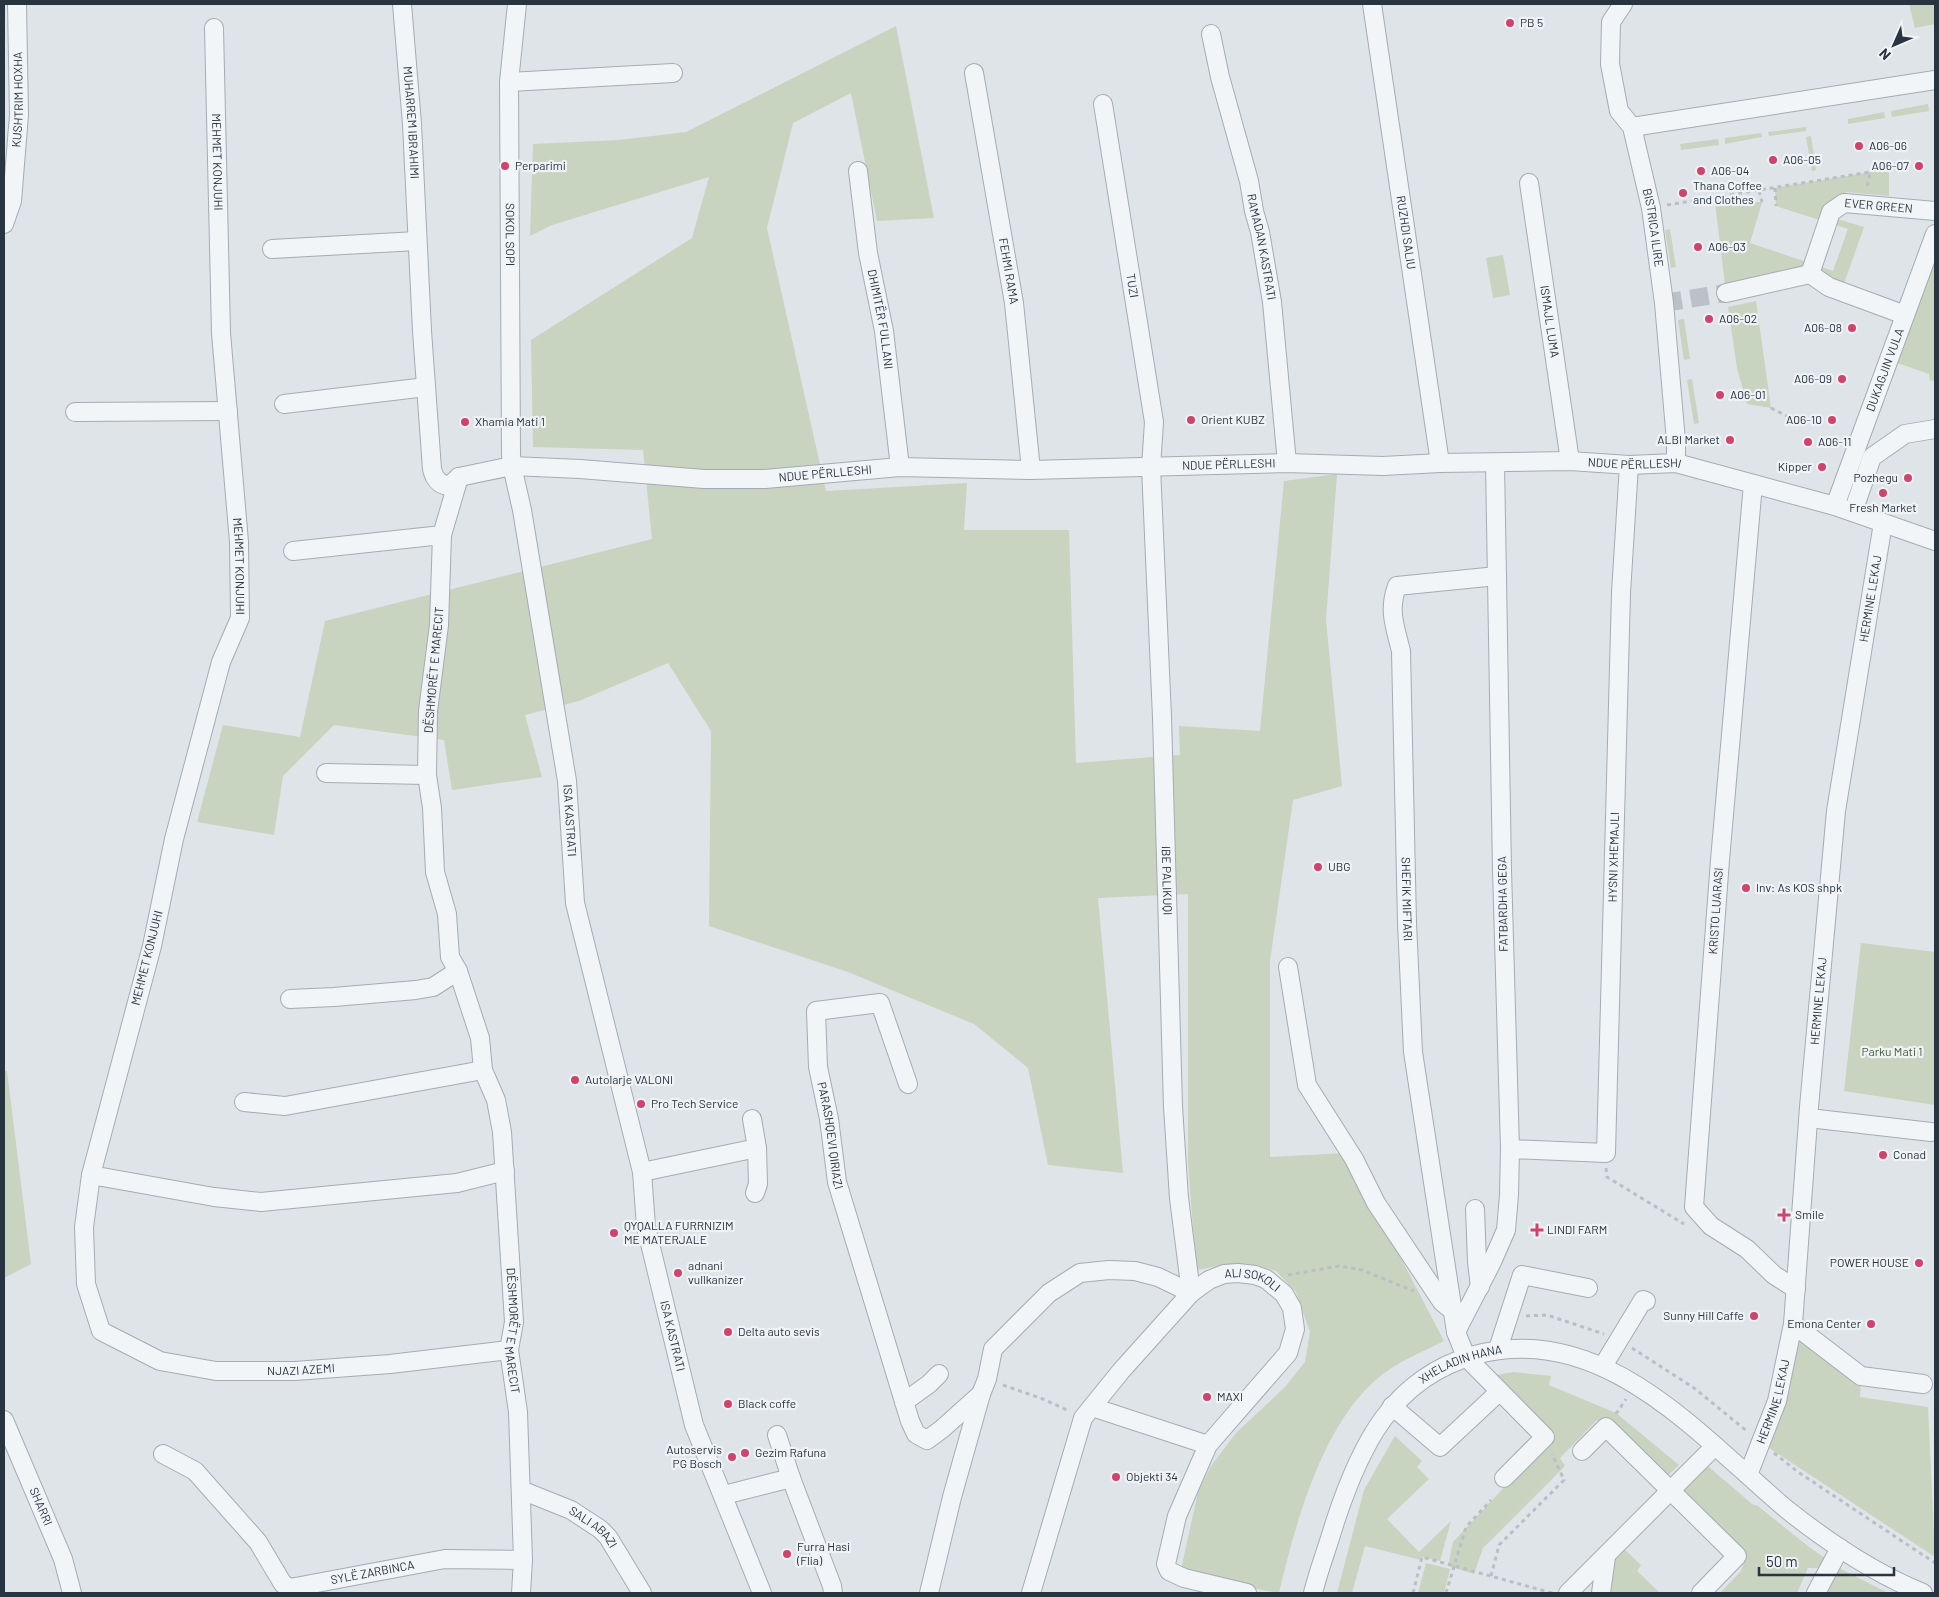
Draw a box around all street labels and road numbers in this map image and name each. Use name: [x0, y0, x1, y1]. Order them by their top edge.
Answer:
street label: KUSHTRIM HOXHA: [8, 52, 25, 148]
street label: MUHARREM IBRAHIMI: [401, 66, 423, 179]
street label: MEHMET KONJUHI: [210, 113, 226, 211]
street label: BISTRICA ILIRE: [1641, 187, 1667, 268]
street label: RAMADAN KASTRATI: [1245, 192, 1280, 301]
street label: RUZHDI SALIU: [1394, 194, 1419, 270]
street label: EVER GREEN: [1844, 195, 1914, 215]
street label: SOKOL SOPI: [504, 203, 518, 266]
street label: FEHMI RAMA: [997, 237, 1022, 305]
street label: DHIMITËR FULLANI: [865, 268, 896, 370]
street label: TUZI: [1124, 272, 1142, 299]
street label: ISMAJL LUMA: [1538, 284, 1563, 358]
street label: DUKAGJIN VULA: [1862, 326, 1906, 413]
street label: NDUE PËRLLESHI: [1587, 454, 1683, 471]
street label: NDUE PËRLLESHI: [1182, 455, 1276, 472]
street label: NDUE PËRLLESHI: [778, 462, 872, 484]
street label: MEHMET KONJUHI: [231, 517, 248, 615]
street label: HERMINE LEKAJ: [1856, 554, 1884, 643]
street label: DËSHMORËT E MARECIT: [421, 606, 446, 734]
street label: ISA KASTRATI: [561, 784, 580, 857]
street label: HYSNI XHEMAJLI: [1605, 812, 1621, 903]
street label: IBE PALIKUQI: [1160, 846, 1176, 915]
street label: FATBARDHA GEGA: [1494, 856, 1510, 952]
street label: SHEFIK MIFTARI: [1400, 857, 1416, 941]
street label: KRISTO LUARASI: [1705, 867, 1725, 955]
street label: MEHMET KONJUHI: [127, 909, 165, 1007]
street label: HERMINE LEKAJ: [1807, 957, 1829, 1046]
street label: PARASHQEVI QIRIAZI: [815, 1081, 847, 1191]
street label: ALI SOKOLI: [1224, 1265, 1284, 1294]
street label: DËSHMORËT E MARECIT: [503, 1267, 523, 1395]
street label: ISA KASTRATI: [658, 1299, 689, 1372]
street label: XHELADIN HANA: [1416, 1342, 1503, 1386]
street label: HERMINE LEKAJ: [1753, 1358, 1792, 1446]
street label: NJAZI AZEMI: [267, 1360, 335, 1377]
street label: SHARRI: [27, 1485, 56, 1527]
street label: SALI ABAZI: [567, 1503, 621, 1550]
street label: SYLË ZARBINCA: [329, 1557, 415, 1586]

